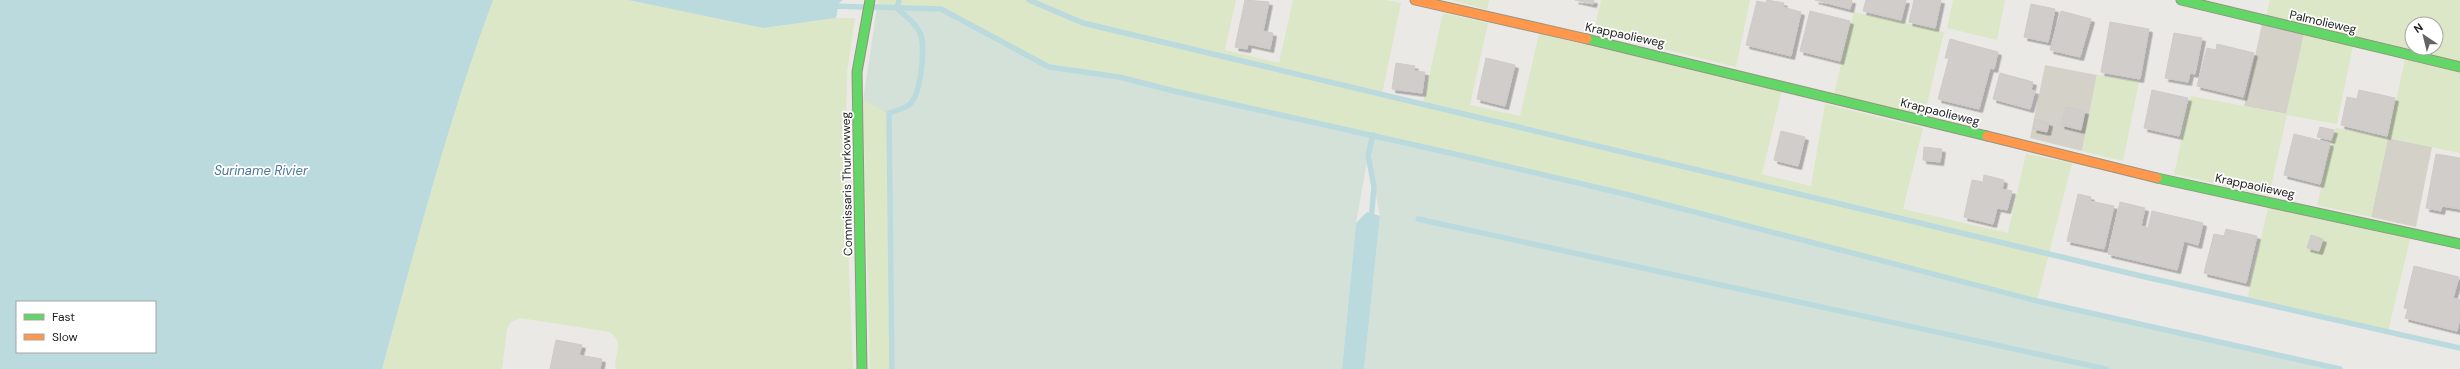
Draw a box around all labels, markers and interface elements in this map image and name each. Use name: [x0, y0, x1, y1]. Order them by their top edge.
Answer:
street label: Palmolieweg: [2288, 7, 2358, 38]
north arrow: [2404, 16, 2444, 56]
street label: Krappaolieweg: [1584, 19, 1667, 51]
text: N: [2411, 20, 2426, 36]
street label: Krappaolieweg: [1899, 94, 1982, 130]
street label: Commissaris Thurkowweg: [838, 112, 856, 256]
water label: Suriname Rivier: [214, 162, 309, 179]
street label: Krappaolieweg: [2214, 170, 2297, 202]
legend: [16, 301, 156, 353]
text: Fast: [52, 309, 75, 325]
text: Slow: [52, 329, 78, 345]

